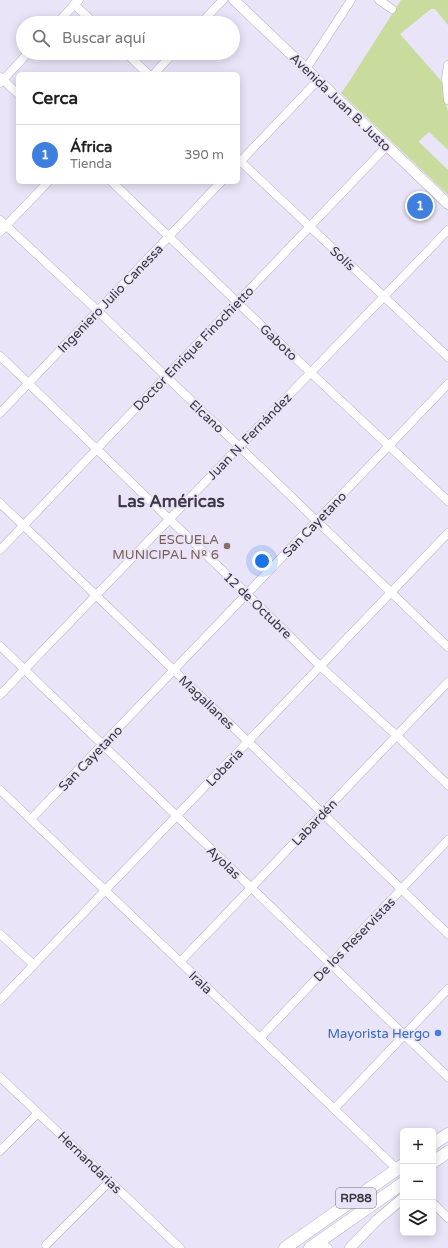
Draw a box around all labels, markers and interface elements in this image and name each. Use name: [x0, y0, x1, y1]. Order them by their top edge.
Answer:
search box: [16, 16, 240, 60]
icon: search: [30, 27, 52, 49]
text: Buscar aquí: [62, 29, 145, 47]
street label: Avenida Juan B. Justo: [286, 50, 394, 155]
text: Cerca: [32, 88, 78, 109]
text: África: [70, 138, 113, 156]
text: 1: [41, 147, 49, 163]
text: 390 m: [184, 147, 224, 163]
text: Tienda: [70, 156, 112, 172]
pin: 1: [407, 191, 433, 221]
street label: Ingeniero Julio Canessa: [55, 241, 167, 356]
street label: Solís: [326, 243, 358, 274]
street label: Doctor Enrique Finochietto: [130, 283, 257, 414]
street label: Gaboto: [256, 321, 300, 365]
street label: Juan N. Fernández: [204, 390, 295, 484]
street label: Elcano: [186, 397, 227, 437]
street label: San Cayetano: [279, 488, 350, 561]
district label: Las Américas: [117, 491, 225, 512]
place label: ESCUELA MUNICIPAL Nº 6: [112, 532, 219, 563]
marker: ESCUELA MUNICIPAL Nº 6: [222, 541, 232, 551]
your location: [252, 551, 272, 571]
street label: 12 de Octubre: [220, 569, 295, 642]
street label: Magallanes: [175, 672, 237, 733]
street label: San Cayetano: [55, 722, 126, 795]
street label: Loberia: [203, 745, 247, 790]
street label: Labardén: [289, 796, 341, 849]
street label: Ayolas: [203, 843, 244, 883]
street label: De los Reservistas: [310, 894, 399, 985]
street label: Irala: [185, 968, 215, 998]
place label: Mayorista Hergo: [328, 1026, 430, 1042]
marker: Mayorista Hergo: [433, 1028, 443, 1038]
street label: Hernandarias: [54, 1128, 124, 1197]
map controls: [400, 1128, 436, 1236]
button: +: [400, 1128, 436, 1164]
button: −: [400, 1164, 436, 1200]
road number: RP88: [336, 1188, 376, 1208]
button: layers: [400, 1200, 436, 1236]

